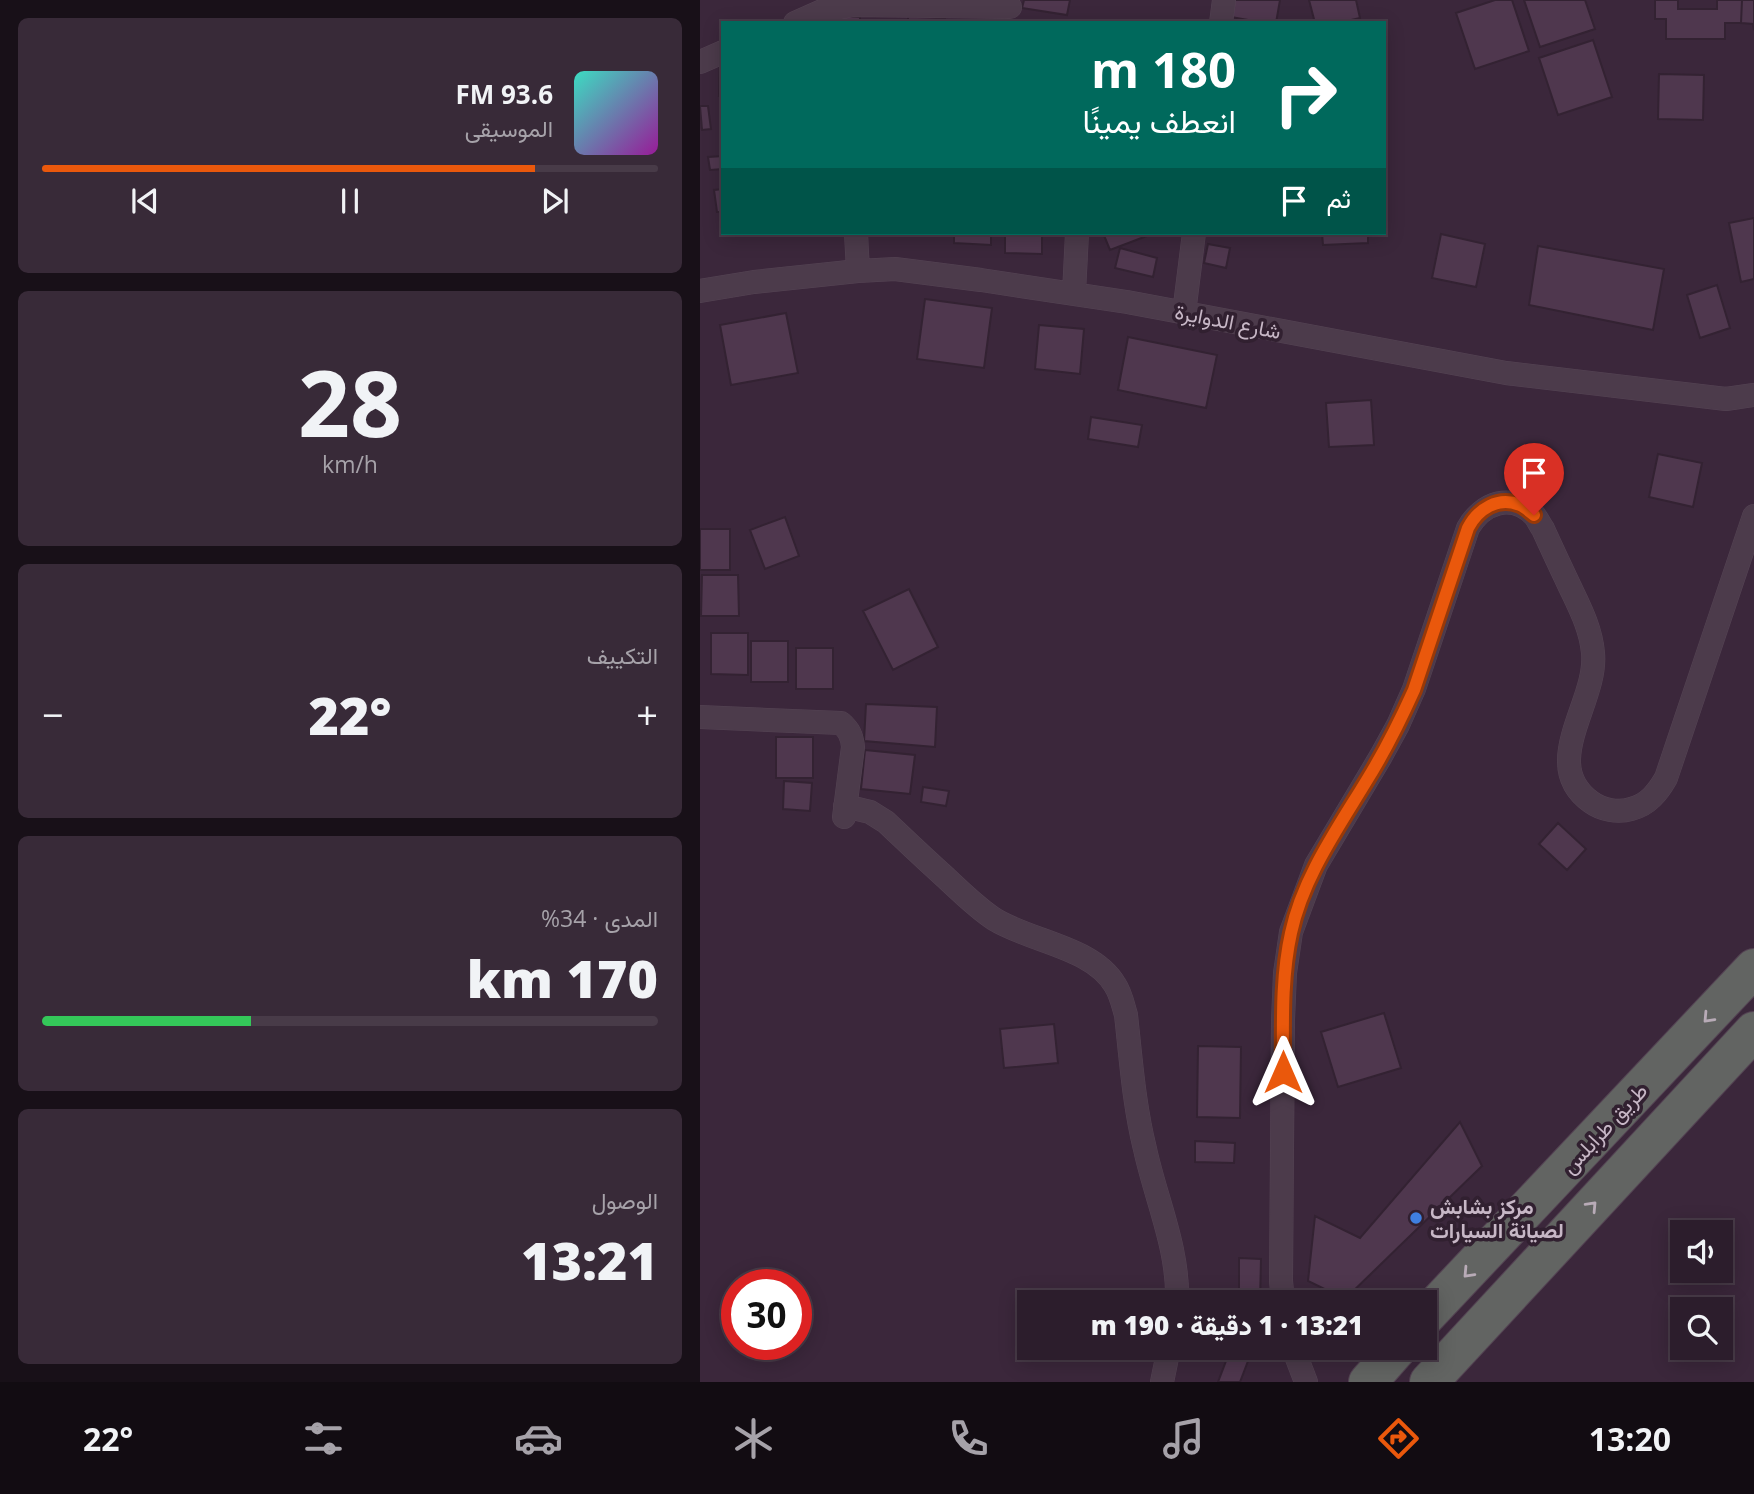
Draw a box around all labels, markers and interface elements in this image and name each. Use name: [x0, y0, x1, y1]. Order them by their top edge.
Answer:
text: 180 m: [1091, 36, 1236, 102]
icon: right: [1260, 49, 1351, 140]
text: 93.6 FM: [455, 76, 553, 112]
text: انعطف يمينًا: [1082, 99, 1236, 142]
text: الموسيقى: [465, 112, 553, 144]
text: ثم: [1327, 180, 1351, 216]
icon: previous: [126, 182, 164, 220]
icon: pause: [331, 182, 369, 220]
icon: next: [536, 182, 574, 220]
icon: arrive: [1275, 182, 1313, 220]
street label: شارع الدوايرة: [1172, 297, 1283, 346]
text: 28: [298, 340, 402, 464]
pin: [1504, 443, 1564, 515]
text: km/h: [322, 448, 378, 480]
icon: arrive: [1515, 454, 1553, 492]
text: التكييف: [587, 639, 658, 671]
text: 22°: [309, 679, 391, 750]
text: −: [42, 688, 64, 740]
text: +: [636, 688, 658, 740]
text: المدى · 34%: [541, 902, 658, 934]
text: 170 km: [467, 942, 658, 1013]
one-way arrow: [1703, 1010, 1716, 1023]
position arrow: [1246, 1035, 1320, 1109]
street label: طريق طرابلس: [1555, 1077, 1653, 1179]
text: الوصول: [592, 1184, 658, 1216]
place label: مركز بشابش لصيانة السيارات: [1430, 1192, 1564, 1244]
one-way arrow: [1583, 1201, 1596, 1214]
marker: مركز بشابش لصيانة السيارات: [1408, 1210, 1424, 1226]
map controls: [1670, 1220, 1733, 1360]
button: sound: [1670, 1220, 1733, 1283]
text: 13:21: [521, 1224, 658, 1295]
one-way arrow: [1463, 1265, 1476, 1278]
speed limit sign: 30: [721, 1269, 812, 1360]
button: search: [1670, 1297, 1733, 1360]
text: 13:21 · 1 دقيقة · 190 m: [1091, 1307, 1363, 1343]
icon: filters: [299, 1414, 348, 1463]
icon: car: [514, 1414, 563, 1463]
icon: climate: [729, 1414, 778, 1463]
icon: phone: [944, 1414, 993, 1463]
icon: music: [1159, 1414, 1208, 1463]
icon: directions: [1374, 1414, 1423, 1463]
text: 22°: [83, 1417, 133, 1460]
text: 13:20: [1589, 1417, 1671, 1460]

